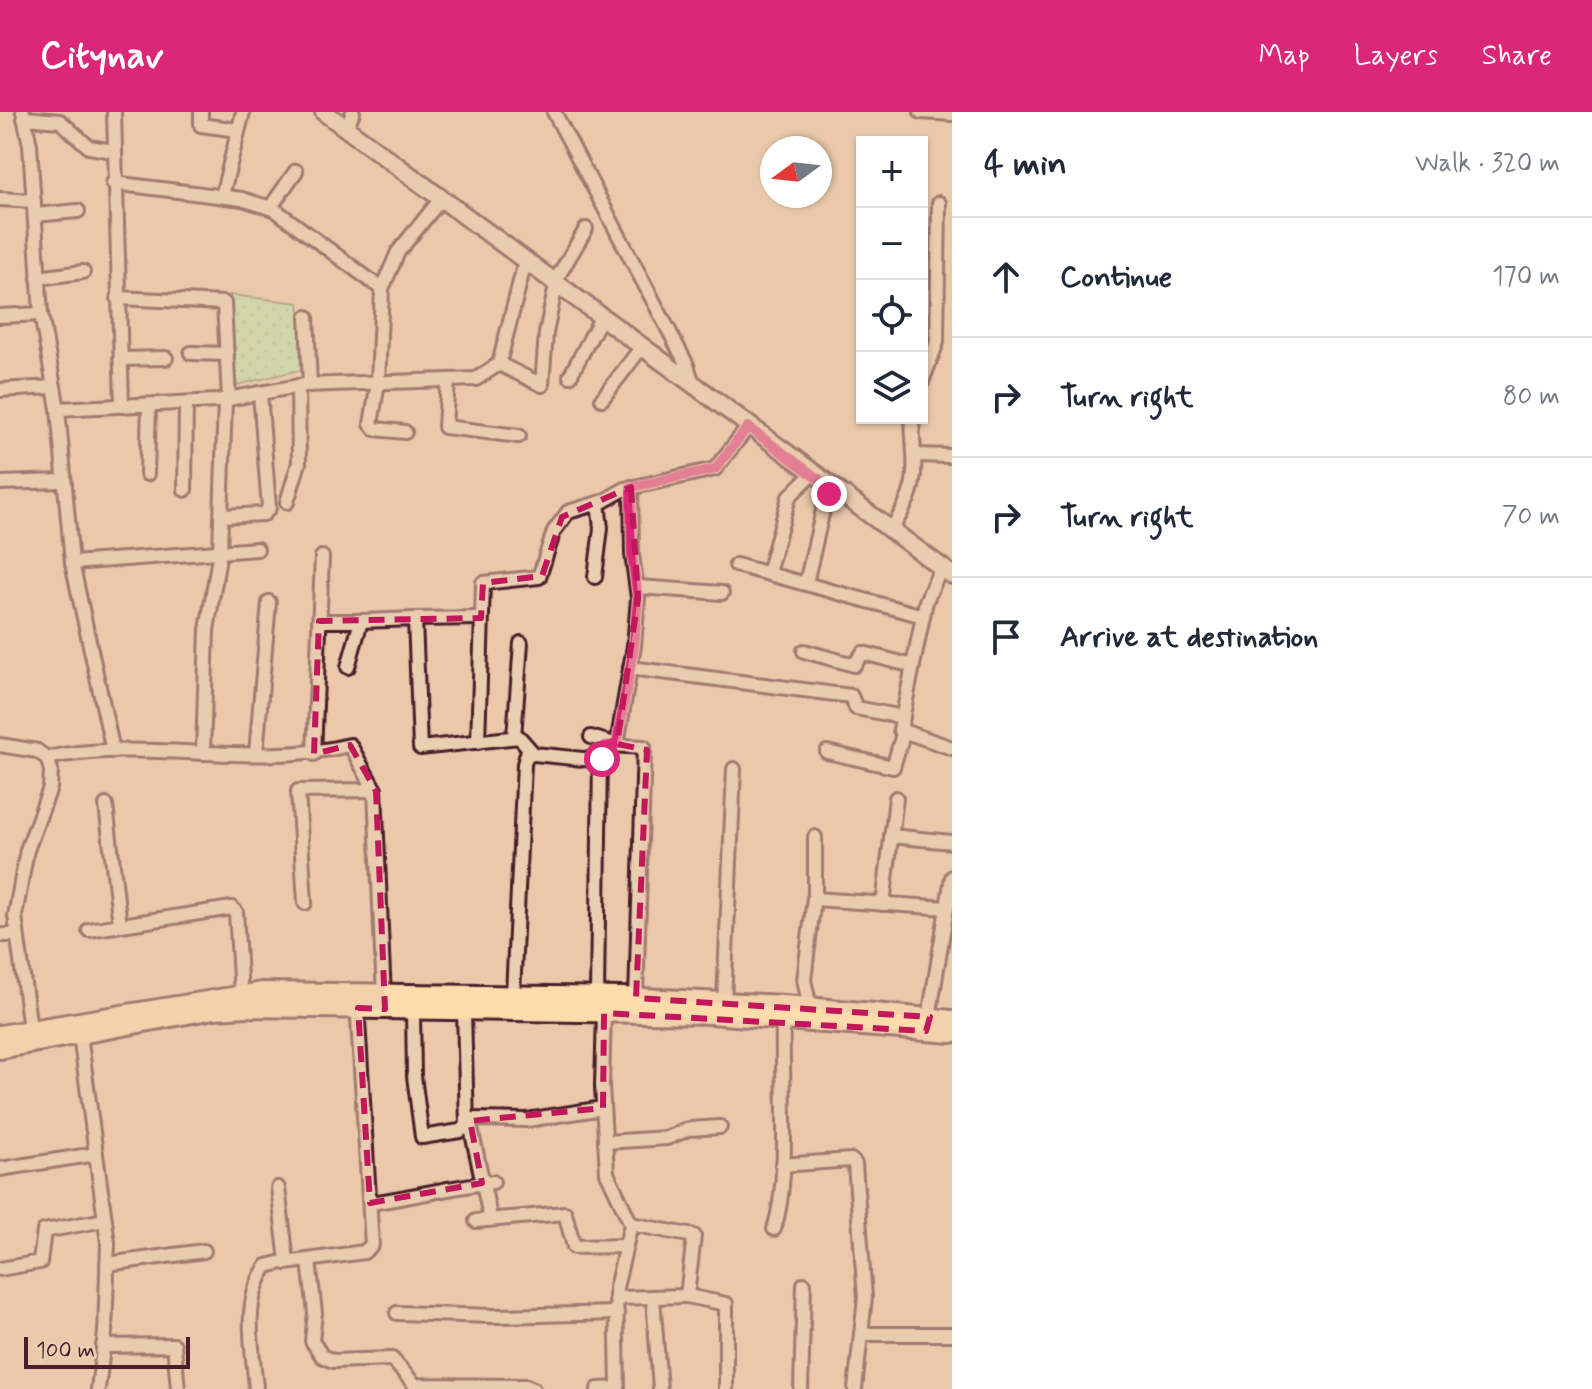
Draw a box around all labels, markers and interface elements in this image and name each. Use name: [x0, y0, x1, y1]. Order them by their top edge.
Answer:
text: Citynav: [40, 32, 164, 81]
text: Map: [1259, 38, 1310, 75]
text: Layers: [1354, 38, 1438, 75]
text: Share: [1482, 38, 1552, 75]
north arrow: [760, 136, 832, 208]
map controls: [856, 136, 928, 424]
button: +: [856, 136, 928, 208]
text: 4 min: [984, 142, 1067, 187]
text: Walk · 320 m: [1415, 147, 1560, 181]
button: −: [856, 208, 928, 280]
icon: ahead: [984, 255, 1028, 299]
text: Continue: [1060, 258, 1172, 297]
text: 170 m: [1492, 260, 1560, 294]
button: locate: [856, 280, 928, 352]
button: layers: [856, 352, 928, 424]
icon: right: [984, 375, 1028, 419]
text: Turn right: [1060, 378, 1193, 417]
text: 80 m: [1503, 380, 1560, 414]
route end: [811, 476, 847, 512]
icon: right: [984, 495, 1028, 539]
text: Turn right: [1060, 498, 1193, 537]
text: 70 m: [1502, 500, 1560, 534]
icon: arrive: [984, 615, 1028, 659]
text: Arrive at destination: [1060, 618, 1318, 657]
route start: [584, 741, 620, 777]
scale bar: [24, 1333, 190, 1369]
text: 100 m: [36, 1337, 95, 1365]

